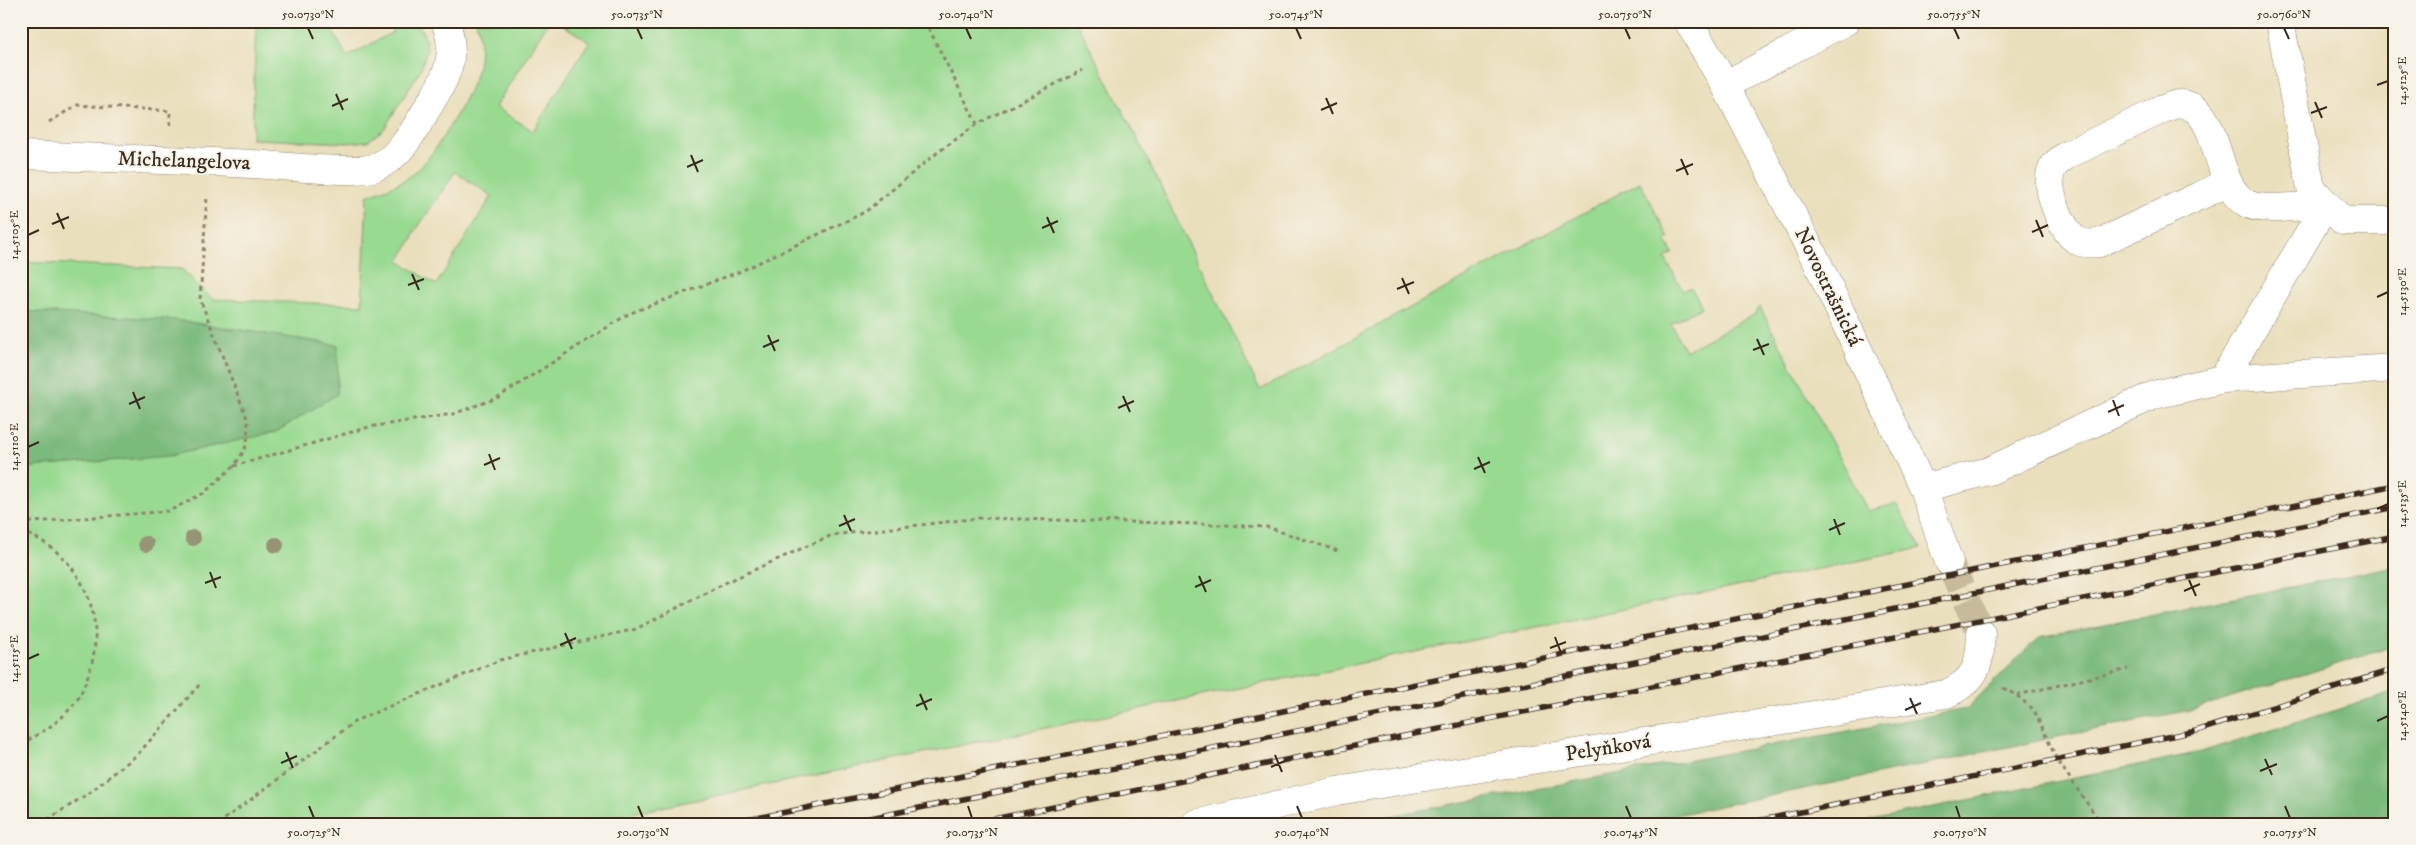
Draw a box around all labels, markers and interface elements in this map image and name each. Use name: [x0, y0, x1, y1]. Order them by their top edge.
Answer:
text: 50.0730°N: [282, 7, 334, 22]
text: 50.0735°N: [611, 7, 663, 22]
text: 50.0740°N: [939, 7, 994, 22]
text: 50.0745°N: [1269, 7, 1323, 22]
text: 50.0750°N: [1598, 7, 1652, 22]
text: 50.0755°N: [1927, 7, 1981, 22]
text: 50.0760°N: [2257, 7, 2311, 22]
text: 14.5125°E: [2395, 56, 2410, 105]
street label: Michelangelova: [117, 146, 251, 176]
text: 14.5105°E: [7, 210, 22, 260]
street label: Novostrašnická: [1788, 223, 1868, 351]
text: 14.5130°E: [2395, 268, 2410, 316]
text: 14.5110°E: [7, 423, 22, 471]
text: 14.5135°E: [2395, 480, 2410, 528]
text: 14.5115°E: [7, 635, 22, 683]
text: 14.5140°E: [2395, 690, 2410, 741]
street label: Pelyňková: [1563, 728, 1653, 768]
text: 50.0725°N: [287, 825, 341, 840]
text: 50.0730°N: [617, 825, 669, 840]
text: 50.0735°N: [946, 825, 998, 840]
text: 50.0740°N: [1275, 825, 1330, 840]
text: 50.0745°N: [1604, 825, 1658, 840]
text: 50.0750°N: [1933, 825, 1987, 840]
text: 50.0755°N: [2263, 825, 2317, 840]

